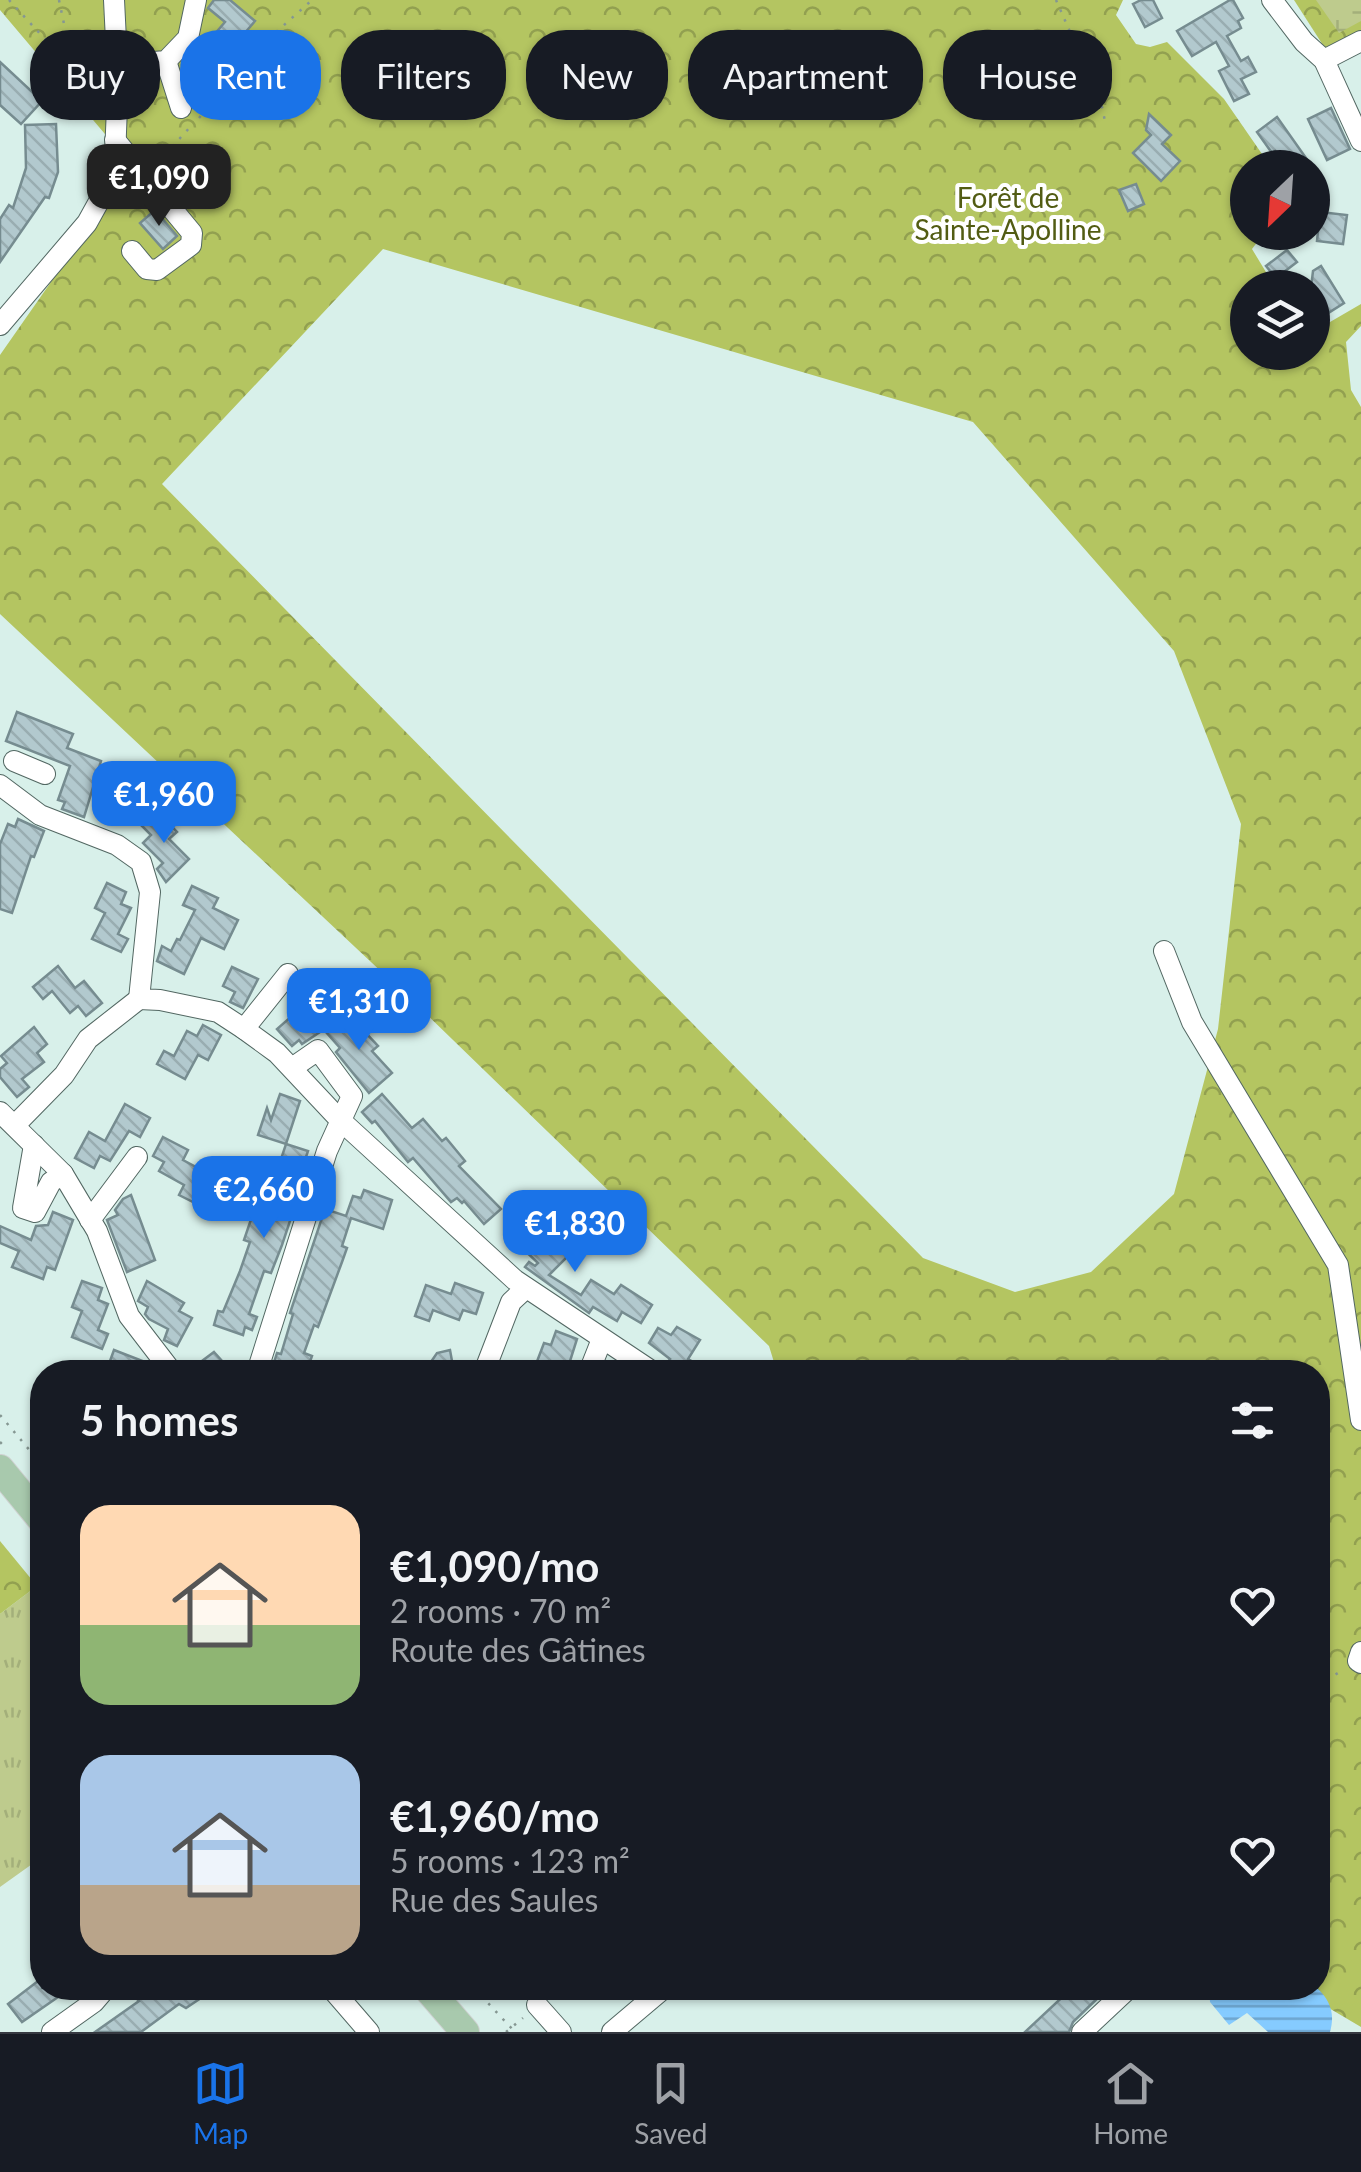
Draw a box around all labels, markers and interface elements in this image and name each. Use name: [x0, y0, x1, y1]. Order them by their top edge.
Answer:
chip: Buy: [30, 30, 160, 120]
chip: Rent: [180, 30, 321, 120]
chip: Filters: [341, 30, 506, 120]
chip: New: [526, 30, 668, 120]
chip: Apartment: [688, 30, 923, 120]
chip: House: [943, 30, 1112, 120]
pin: €1,090: [78, 144, 240, 229]
north arrow: [1230, 150, 1330, 250]
map controls: [1230, 150, 1330, 370]
text: €1,090: [109, 157, 209, 196]
park label: Forêt de Sainte-Apolline: [914, 180, 1102, 246]
button: layers: [1230, 270, 1330, 370]
pin: €1,960: [83, 761, 245, 846]
text: €1,960: [114, 774, 214, 813]
pin: €1,310: [278, 968, 440, 1053]
text: €1,310: [309, 981, 409, 1020]
pin: €2,660: [183, 1156, 345, 1241]
text: €2,660: [214, 1169, 314, 1208]
pin: €1,830: [494, 1190, 656, 1275]
text: €1,830: [525, 1203, 625, 1242]
icon: filters: [1225, 1393, 1280, 1448]
text: 5 homes: [80, 1395, 238, 1445]
text: €1,090/mo: [390, 1541, 599, 1591]
icon: home: [160, 1545, 280, 1665]
icon: heart: [1225, 1578, 1280, 1633]
text: 2 rooms · 70 m²: [390, 1591, 611, 1630]
text: Route des Gâtines: [390, 1630, 646, 1669]
text: €1,960/mo: [390, 1791, 599, 1841]
icon: home: [160, 1795, 280, 1915]
icon: heart: [1225, 1828, 1280, 1883]
text: 5 rooms · 123 m²: [390, 1841, 630, 1880]
text: Rue des Saules: [390, 1880, 598, 1919]
tab: Map: [193, 2056, 248, 2150]
tab: Saved: [634, 2056, 707, 2150]
tab: Home: [1093, 2056, 1168, 2150]

